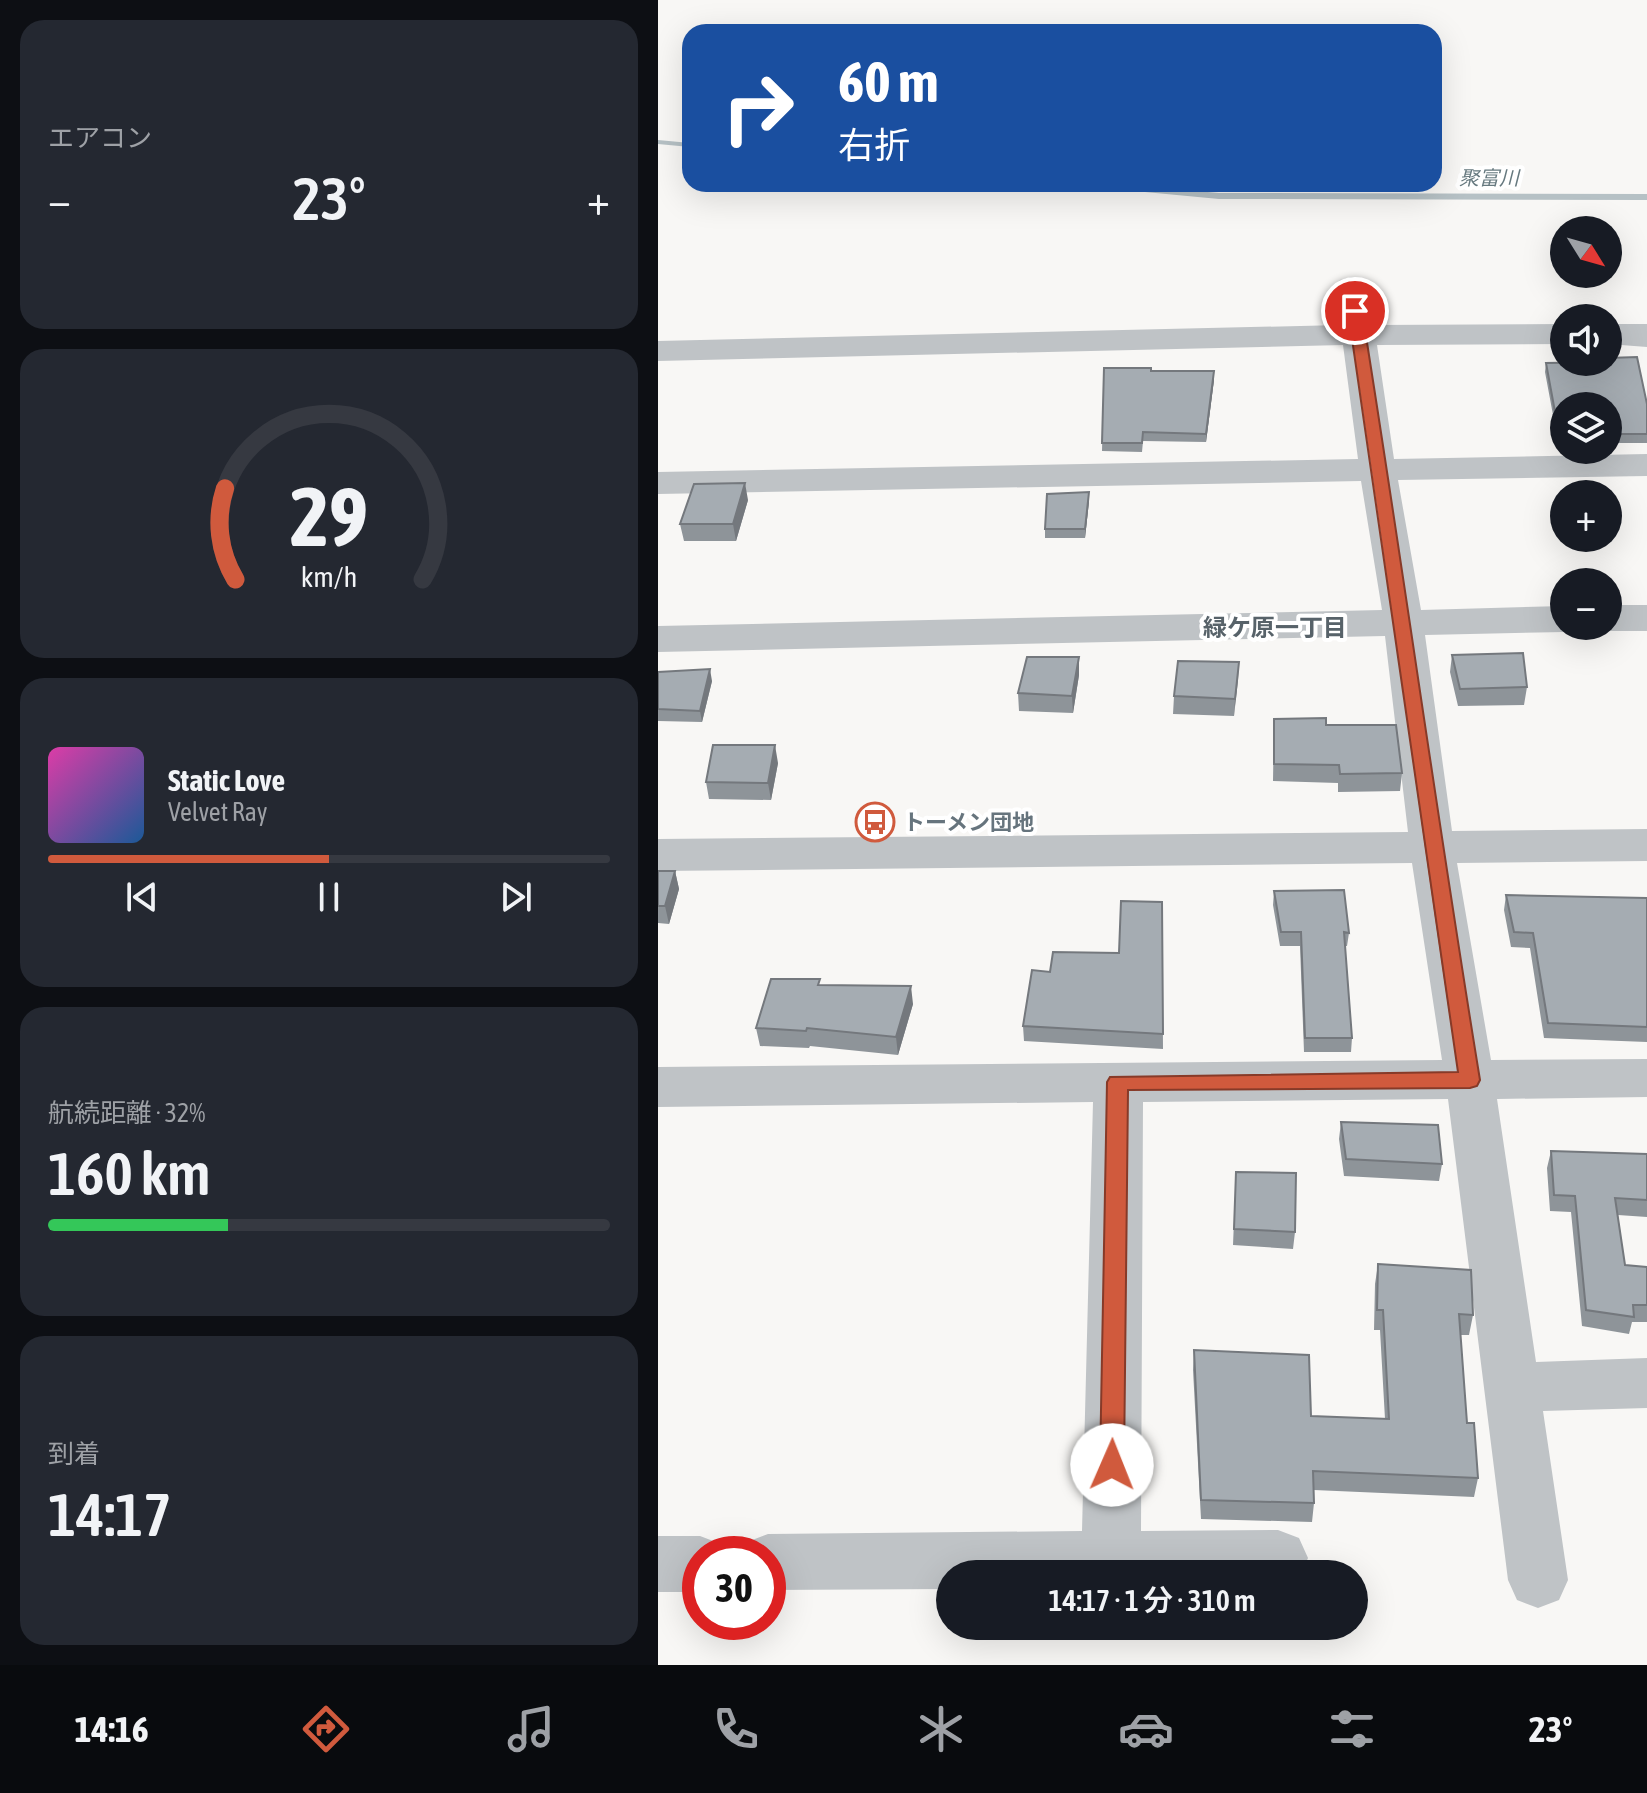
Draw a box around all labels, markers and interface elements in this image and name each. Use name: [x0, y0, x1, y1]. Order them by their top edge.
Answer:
text: 60 m: [838, 50, 939, 114]
icon: right: [706, 56, 810, 160]
text: エアコン: [48, 123, 152, 153]
text: 右折: [838, 124, 910, 166]
text: 23°: [293, 164, 365, 233]
water label: 聚富川: [1459, 166, 1521, 189]
text: −: [48, 174, 71, 224]
text: +: [587, 174, 610, 224]
north arrow: [1550, 216, 1622, 288]
map controls: [1550, 216, 1622, 640]
pin: [1321, 277, 1389, 345]
icon: arrive: [1333, 289, 1377, 333]
button: sound: [1550, 304, 1622, 376]
button: layers: [1550, 392, 1622, 464]
text: 29: [290, 467, 368, 563]
button: +: [1550, 480, 1622, 552]
text: km/h: [301, 560, 357, 593]
button: −: [1550, 568, 1622, 640]
district label: 緑ケ原一丁目: [1203, 614, 1347, 641]
text: Static Love: [168, 763, 285, 797]
text: Velvet Ray: [168, 797, 268, 827]
bus stop icon: トーメン団地: [854, 801, 896, 843]
place label: トーメン団地: [903, 809, 1034, 835]
icon: previous: [120, 875, 164, 919]
icon: pause: [307, 875, 351, 919]
icon: next: [494, 875, 538, 919]
text: 航続距離 · 32%: [48, 1098, 205, 1128]
text: 160 km: [48, 1139, 210, 1208]
position arrow: [1070, 1423, 1154, 1507]
text: 到着: [48, 1439, 100, 1469]
text: 14:17: [48, 1480, 171, 1549]
speed limit sign: 30: [682, 1536, 786, 1640]
text: 14:17 · 1 分 · 310 m: [1048, 1583, 1256, 1617]
icon: directions: [298, 1701, 354, 1757]
icon: music: [503, 1701, 559, 1757]
icon: phone: [708, 1701, 764, 1757]
icon: climate: [913, 1701, 969, 1757]
icon: car: [1118, 1701, 1174, 1757]
icon: filters: [1324, 1701, 1380, 1757]
text: 14:16: [75, 1708, 149, 1750]
text: 23°: [1529, 1708, 1572, 1750]

